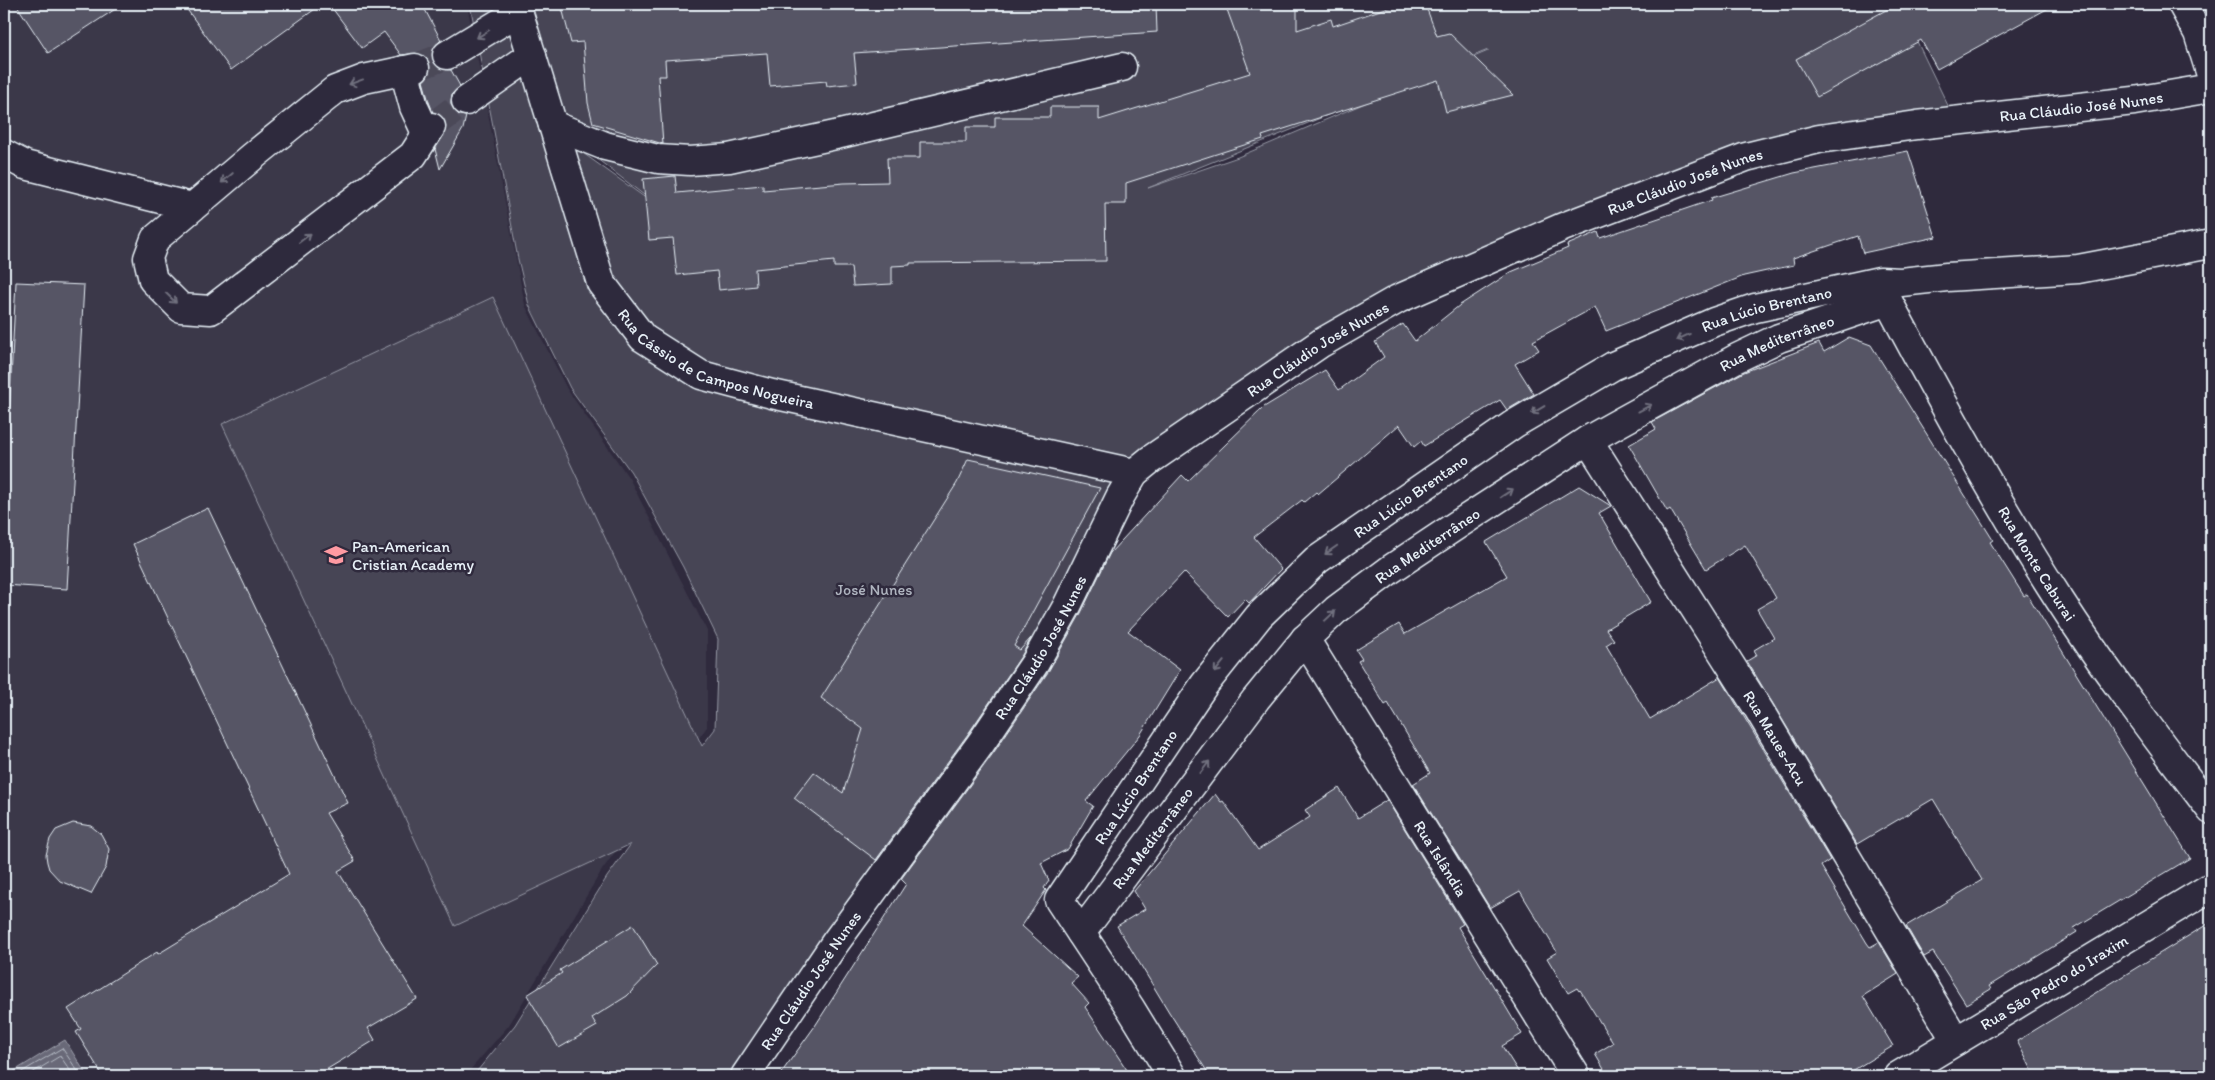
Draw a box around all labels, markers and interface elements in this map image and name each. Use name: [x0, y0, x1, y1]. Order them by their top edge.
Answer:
one-way arrow: [477, 29, 491, 39]
one-way arrow: [349, 78, 365, 87]
street label: Rua Cláudio José Nunes: [1999, 87, 2164, 126]
street label: Rua Cláudio José Nunes: [1605, 144, 1765, 219]
one-way arrow: [220, 172, 233, 184]
one-way arrow: [298, 233, 312, 243]
street label: Rua Lúcio Brentano: [1698, 283, 1834, 336]
one-way arrow: [165, 292, 177, 304]
street label: Rua Cláudio José Nunes: [1243, 297, 1392, 401]
street label: Rua Cássio de Campos Nogueira: [614, 305, 816, 413]
street label: Rua Mediterrâneo: [1716, 311, 1837, 376]
one-way arrow: [1676, 332, 1691, 342]
one-way arrow: [1637, 403, 1652, 412]
one-way arrow: [1532, 406, 1546, 416]
street label: Rua Lúcio Brentano: [1350, 450, 1472, 542]
one-way arrow: [1499, 487, 1513, 497]
street label: Rua Monte Caburai: [1994, 503, 2080, 625]
street label: Rua Mediterrâneo: [1371, 504, 1484, 588]
place label: Pan-American Cristian Academy: [352, 537, 474, 574]
school or university icon: Pan-American Cristian Academy: [323, 542, 349, 568]
one-way arrow: [1324, 545, 1338, 555]
street label: Rua Cláudio José Nunes: [991, 572, 1090, 723]
park label: José Nunes: [835, 580, 913, 599]
one-way arrow: [1324, 610, 1337, 622]
one-way arrow: [1213, 660, 1224, 673]
street label: Rua Maues-Acu: [1739, 687, 1811, 789]
street label: Rua Lúcio Brentano: [1090, 726, 1181, 848]
one-way arrow: [1199, 761, 1210, 774]
street label: Rua Mediterrâneo: [1108, 783, 1197, 893]
street label: Rua Islândia: [1410, 817, 1471, 900]
street label: Rua Cláudio José Nunes: [756, 907, 865, 1054]
street label: Rua São Pedro do Iraxim: [1977, 930, 2132, 1034]

